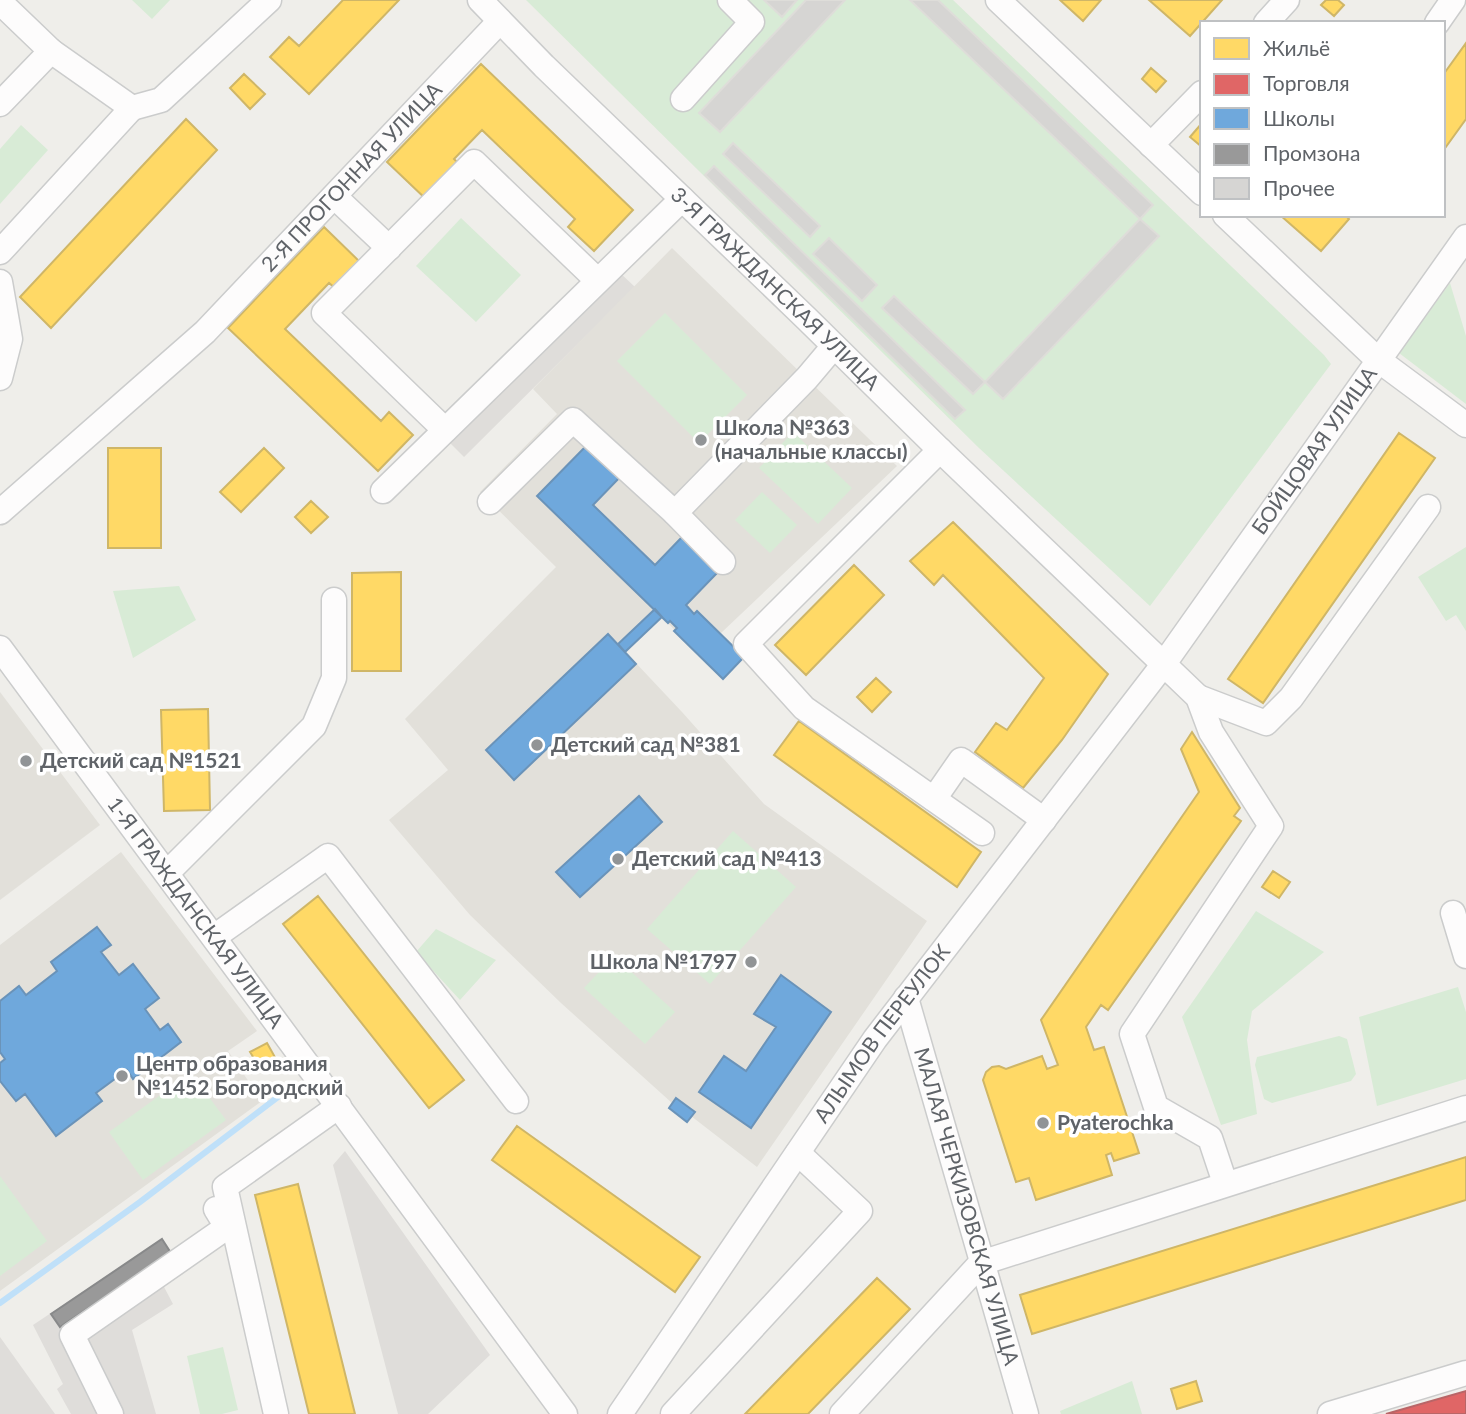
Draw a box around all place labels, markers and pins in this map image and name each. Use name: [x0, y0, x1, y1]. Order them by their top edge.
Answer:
place label: Школа №363 (начальные классы): [715, 414, 908, 463]
marker: Школа №363 (начальные классы): [693, 432, 709, 448]
place label: Детский сад №381: [551, 731, 741, 756]
marker: Детский сад №381: [529, 737, 545, 753]
place label: Детский сад №1521: [40, 747, 242, 772]
marker: Детский сад №1521: [18, 753, 34, 769]
place label: Детский сад №413: [632, 845, 822, 870]
marker: Детский сад №413: [610, 851, 626, 867]
place label: Школа №1797: [590, 948, 737, 973]
marker: Школа №1797: [743, 954, 759, 970]
place label: Центр образования №1452 Богородский: [136, 1050, 343, 1099]
marker: Центр образования №1452 Богородский: [114, 1068, 130, 1084]
place label: Pyaterochka: [1057, 1109, 1174, 1134]
marker: Pyaterochka: [1035, 1115, 1051, 1131]

